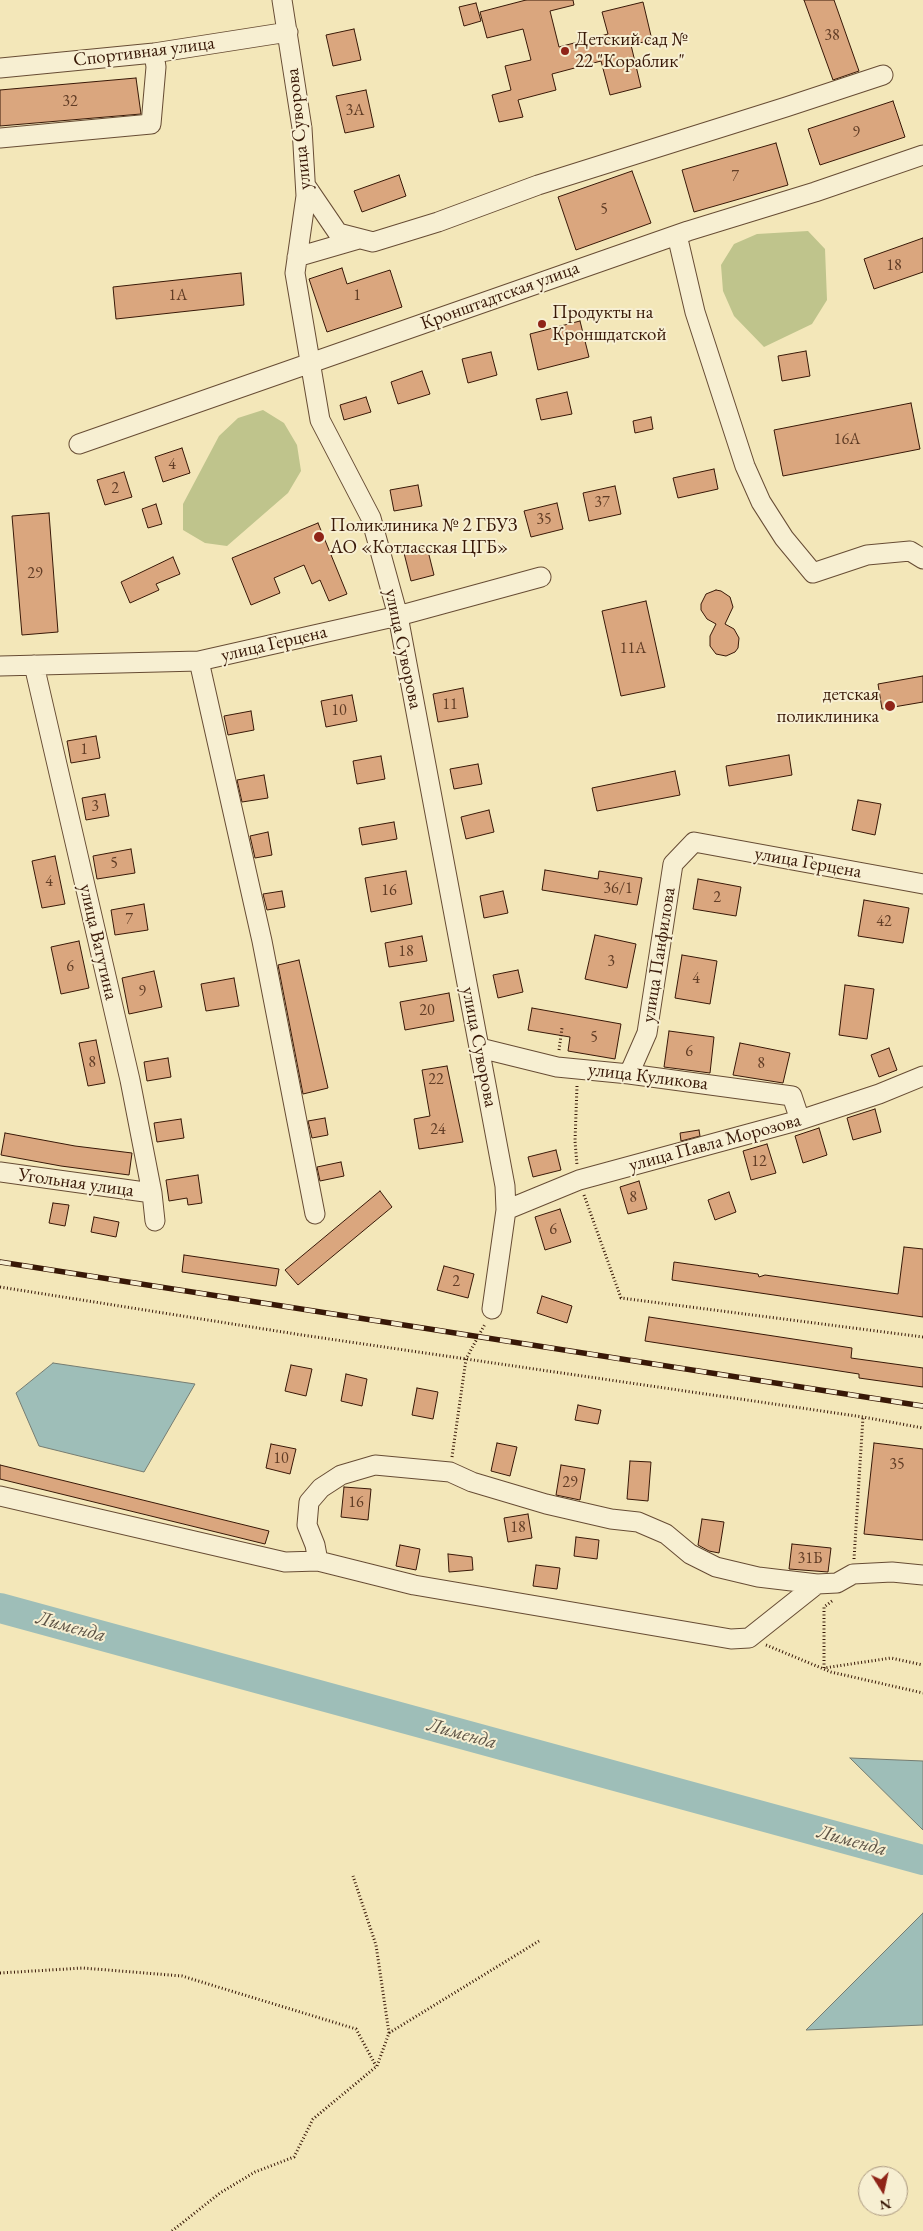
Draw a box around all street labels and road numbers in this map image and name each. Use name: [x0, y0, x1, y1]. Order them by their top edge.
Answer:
street label: Спортивная улица: [72, 32, 216, 72]
street label: улица Суворова: [281, 67, 317, 191]
street label: Кронштадтская улица: [418, 257, 582, 335]
street label: улица Суворова: [379, 587, 427, 711]
street label: улица Герцена: [219, 621, 329, 667]
street label: улица Герцена: [753, 842, 863, 884]
street label: улица Ватутина: [74, 882, 122, 1002]
street label: улица Панфилова: [637, 886, 681, 1024]
street label: улица Суворова: [456, 985, 502, 1109]
street label: улица Куликова: [587, 1058, 709, 1096]
street label: улица Павла Морозова: [626, 1109, 804, 1177]
street label: Угольная улица: [17, 1164, 135, 1202]

